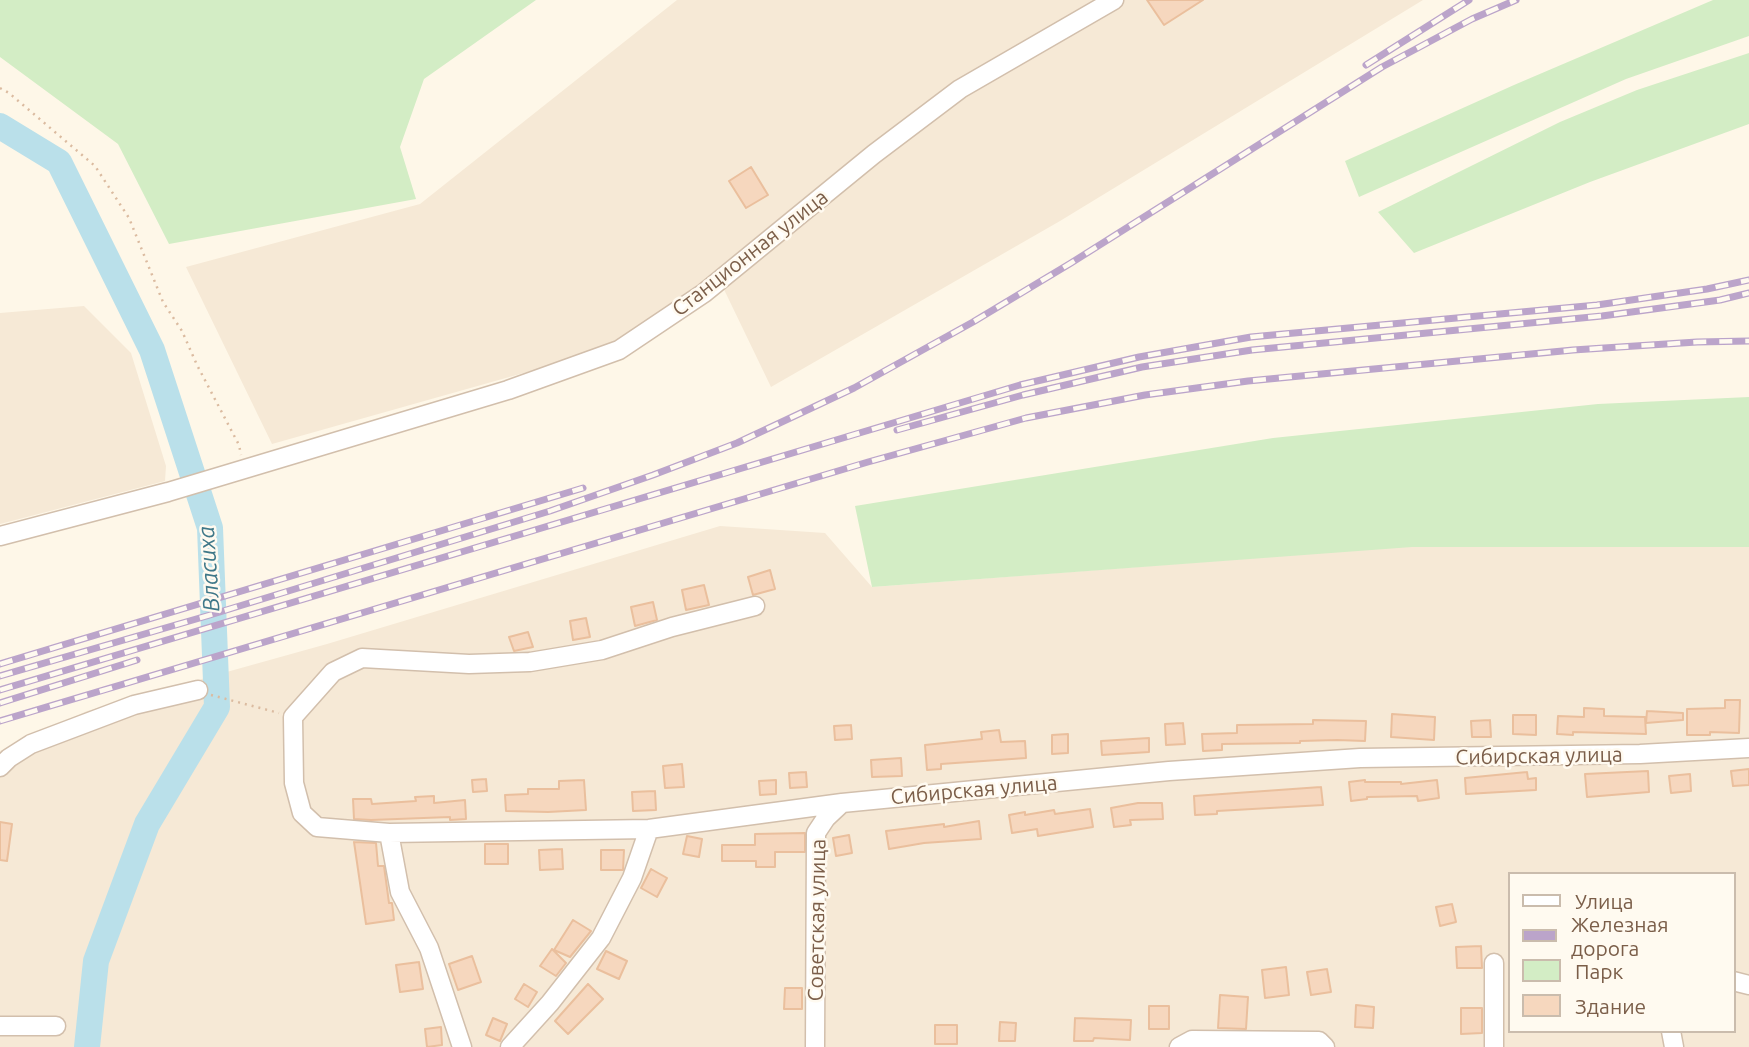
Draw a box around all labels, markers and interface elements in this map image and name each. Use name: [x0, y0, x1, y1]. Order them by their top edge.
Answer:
street label: Станционная улица: [667, 184, 833, 322]
water label: Власиха: [192, 525, 226, 613]
street label: Сибирская улица: [1455, 742, 1623, 770]
street label: Сибирская улица: [890, 770, 1058, 810]
street label: Советская улица: [803, 839, 831, 1001]
legend: [1508, 872, 1735, 1033]
text: Улица: [1575, 889, 1633, 913]
text: Железная дорога: [1571, 912, 1669, 960]
text: Парк: [1575, 959, 1623, 983]
text: Здание: [1575, 994, 1646, 1018]

